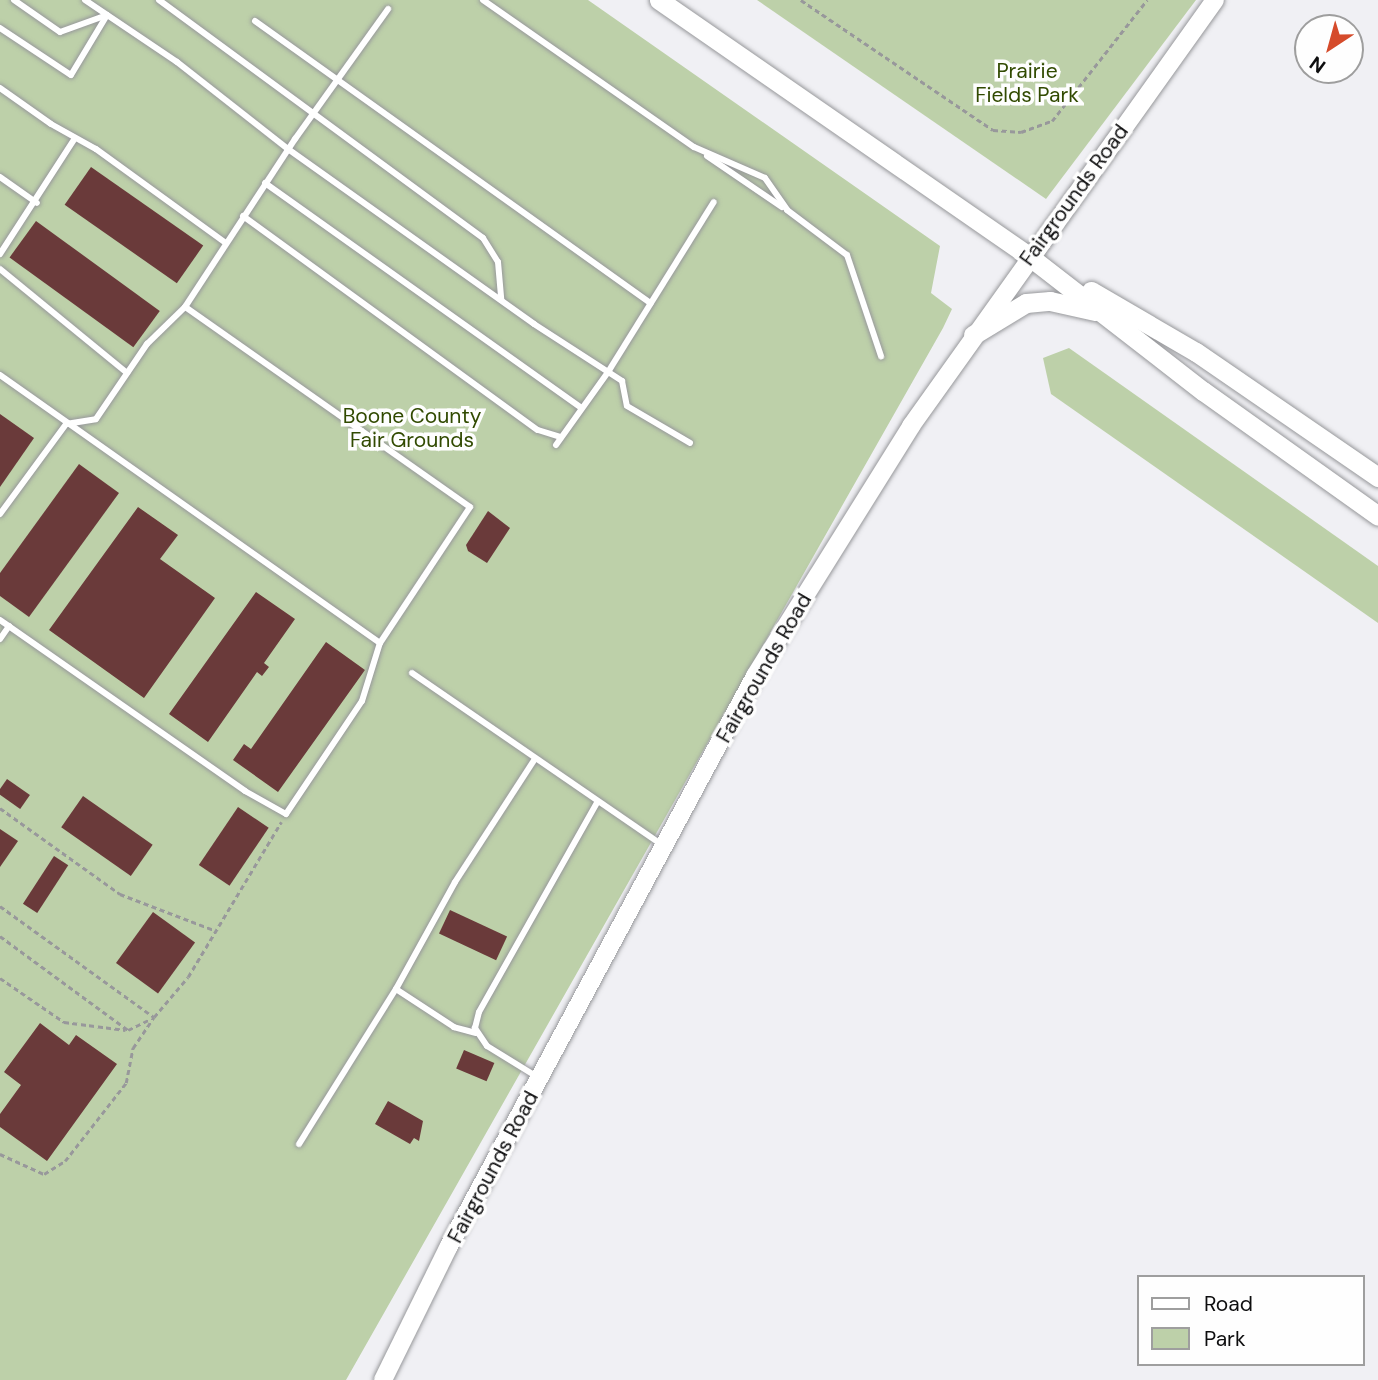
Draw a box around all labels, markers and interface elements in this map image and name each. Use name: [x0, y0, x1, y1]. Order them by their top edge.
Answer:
north arrow: [1294, 14, 1364, 84]
text: N: [1305, 51, 1330, 79]
park label: Prairie Fields Park: [975, 58, 1079, 108]
street label: Fairgrounds Road: [1014, 120, 1134, 270]
park label: Boone County Fair Grounds: [343, 403, 481, 453]
street label: Fairgrounds Road: [711, 589, 817, 747]
street label: Fairgrounds Road: [442, 1087, 544, 1247]
legend: [1136, 1275, 1364, 1366]
text: Road: [1204, 1290, 1253, 1318]
text: Park: [1204, 1325, 1245, 1353]

